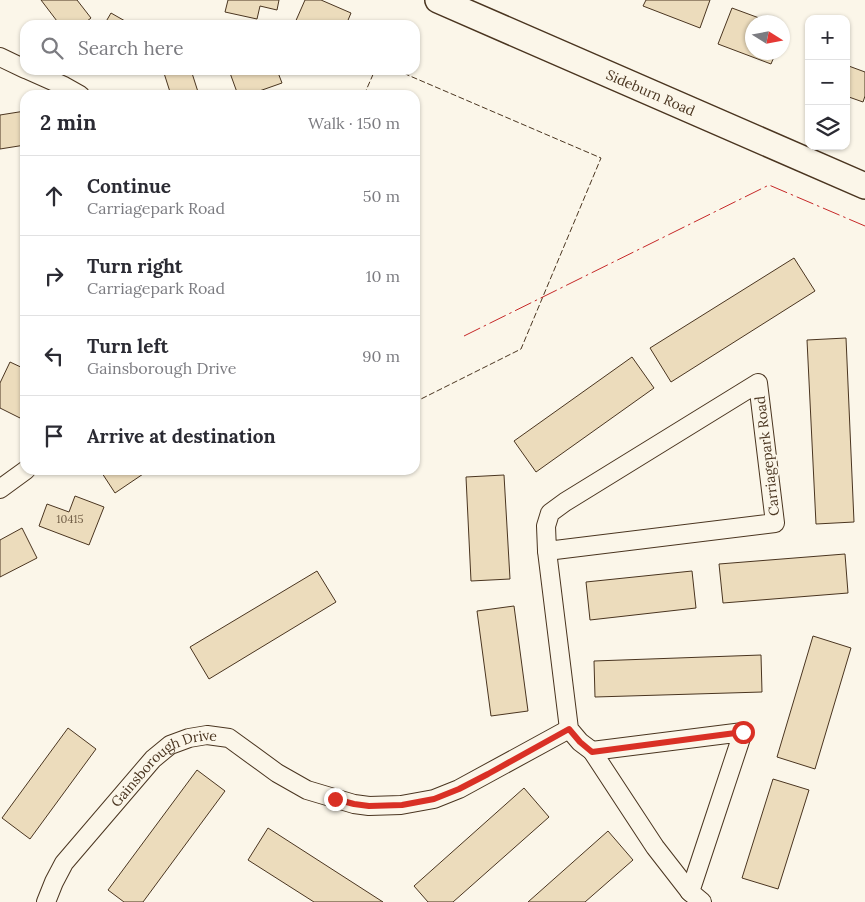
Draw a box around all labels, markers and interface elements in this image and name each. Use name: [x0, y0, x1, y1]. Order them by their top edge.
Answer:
north arrow: [745, 15, 790, 60]
map controls: [805, 15, 850, 150]
button: +: [805, 15, 850, 60]
search box: [20, 20, 420, 75]
icon: search: [38, 34, 66, 62]
text: Search here: [78, 36, 184, 60]
button: −: [805, 60, 850, 105]
street label: Sideburn Road: [604, 65, 698, 120]
button: layers: [805, 105, 850, 150]
text: 2 min: [40, 109, 96, 136]
text: Walk · 150 m: [308, 113, 400, 133]
text: Continue: [87, 174, 171, 198]
icon: ahead: [40, 182, 68, 210]
text: 50 m: [363, 186, 400, 206]
text: Carriagepark Road: [87, 198, 225, 218]
text: Turn right: [87, 254, 183, 278]
icon: right: [40, 262, 68, 290]
text: 10 m: [366, 266, 400, 286]
text: Carriagepark Road: [87, 278, 225, 298]
text: Turn left: [87, 334, 168, 358]
icon: left: [40, 342, 68, 370]
text: 90 m: [362, 346, 400, 366]
text: Gainsborough Drive: [87, 358, 237, 378]
street label: Carriagepark Road: [751, 395, 783, 517]
icon: arrive: [40, 422, 68, 450]
text: Arrive at destination: [87, 424, 276, 448]
house number: 10415: [57, 512, 83, 526]
route start: [732, 721, 755, 744]
street label: Gainsborough Drive: [107, 726, 219, 811]
route end: [324, 788, 347, 811]

